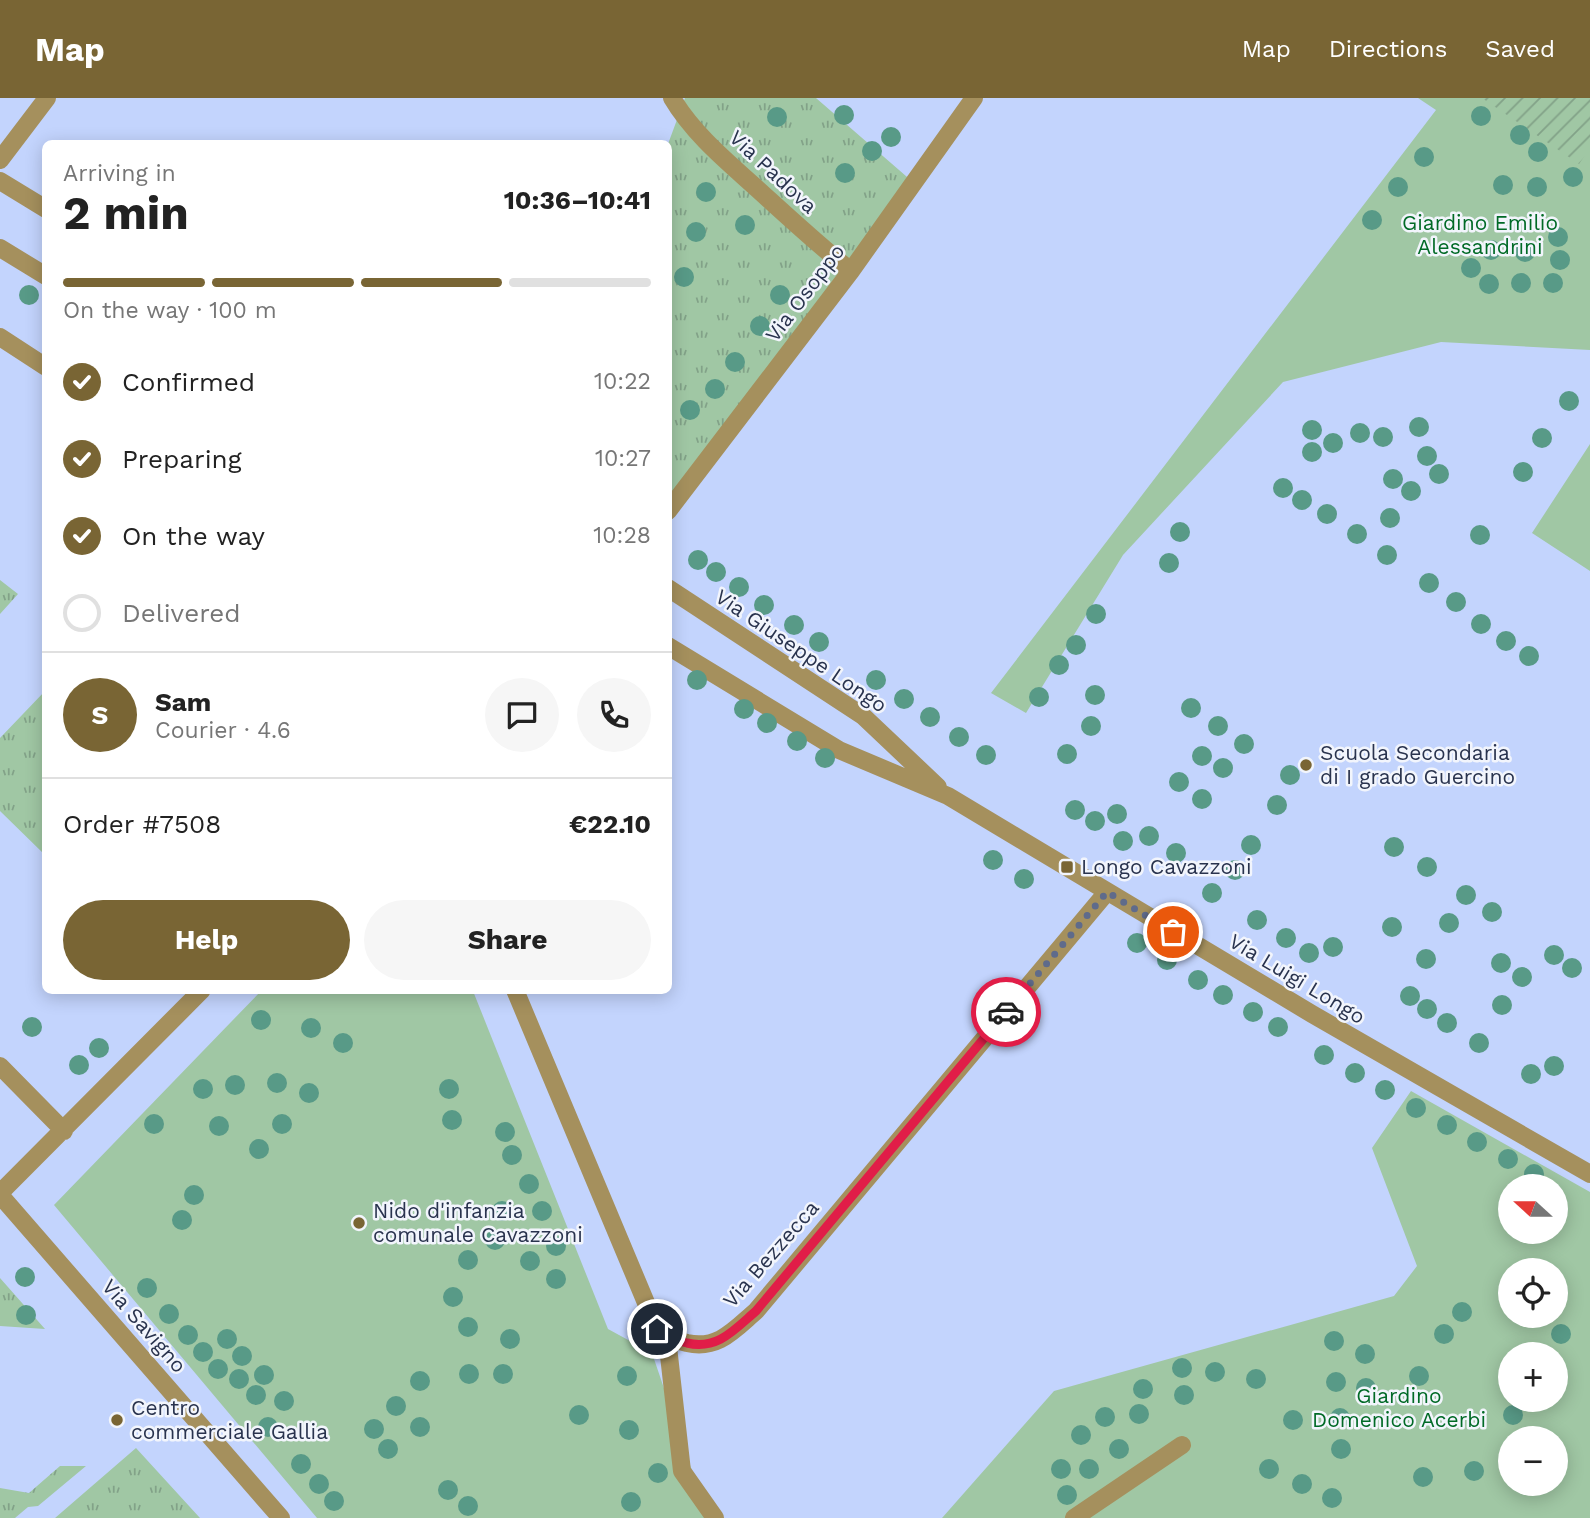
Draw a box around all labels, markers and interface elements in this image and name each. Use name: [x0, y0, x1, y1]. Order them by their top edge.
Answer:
text: Map: [35, 30, 105, 69]
text: Map: [1242, 35, 1291, 63]
text: Directions: [1329, 35, 1447, 63]
text: Saved: [1485, 35, 1555, 63]
street label: Via Padova: [724, 125, 822, 219]
text: Arriving in: [63, 160, 176, 187]
text: 10:36–10:41: [504, 185, 651, 215]
text: 2 min: [63, 186, 189, 240]
park label: Giardino Emilio Alessandrini: [1402, 210, 1558, 259]
street label: Via Osoppo: [760, 239, 850, 347]
text: On the way · 100 m: [63, 297, 277, 324]
icon: check: [63, 363, 101, 401]
text: Confirmed: [122, 367, 255, 397]
text: 10:22: [594, 368, 651, 395]
icon: check: [63, 440, 101, 478]
text: Preparing: [122, 444, 242, 474]
text: 10:27: [595, 445, 651, 472]
icon: check: [63, 517, 101, 555]
text: On the way: [122, 521, 265, 551]
text: 10:28: [593, 522, 651, 549]
street label: Via Giuseppe Longo: [711, 584, 892, 717]
text: Delivered: [122, 598, 241, 628]
button: chat: [485, 678, 559, 752]
button: phone: [577, 678, 651, 752]
text: Sam: [155, 687, 211, 717]
text: S: [92, 700, 108, 730]
text: Courier · 4.6: [155, 717, 291, 744]
place label: Scuola Secondaria di I grado Guercino: [1320, 740, 1515, 789]
marker: Scuola Secondaria di I grado Guercino: [1298, 757, 1314, 773]
text: Order #7508: [63, 809, 221, 839]
text: €22.10: [569, 809, 651, 839]
place label: Longo Cavazzoni: [1081, 854, 1252, 879]
marker: Longo Cavazzoni: [1059, 859, 1075, 875]
button: Help: [63, 900, 350, 980]
button: Share: [364, 900, 651, 980]
pin: [1143, 902, 1203, 962]
icon: bag: [1154, 913, 1192, 951]
street label: Via Luigi Longo: [1225, 928, 1370, 1029]
courier: [971, 977, 1041, 1047]
icon: car: [987, 993, 1025, 1031]
north arrow: [1498, 1174, 1568, 1244]
map controls: [1498, 1174, 1568, 1496]
street label: Via Bezzecca: [717, 1195, 824, 1312]
place label: Nido d'infanzia comunale Cavazzoni: [373, 1198, 583, 1247]
marker: Nido d'infanzia comunale Cavazzoni: [351, 1215, 367, 1231]
button: locate: [1498, 1258, 1568, 1328]
street label: Via Savigno: [97, 1274, 192, 1378]
pin: [627, 1299, 687, 1359]
icon: home: [638, 1310, 676, 1348]
button: +: [1498, 1342, 1568, 1412]
park label: Giardino Domenico Acerbi: [1312, 1383, 1486, 1432]
place label: Centro commerciale Gallia: [131, 1395, 328, 1444]
marker: Centro commerciale Gallia: [109, 1412, 125, 1428]
button: −: [1498, 1426, 1568, 1496]

